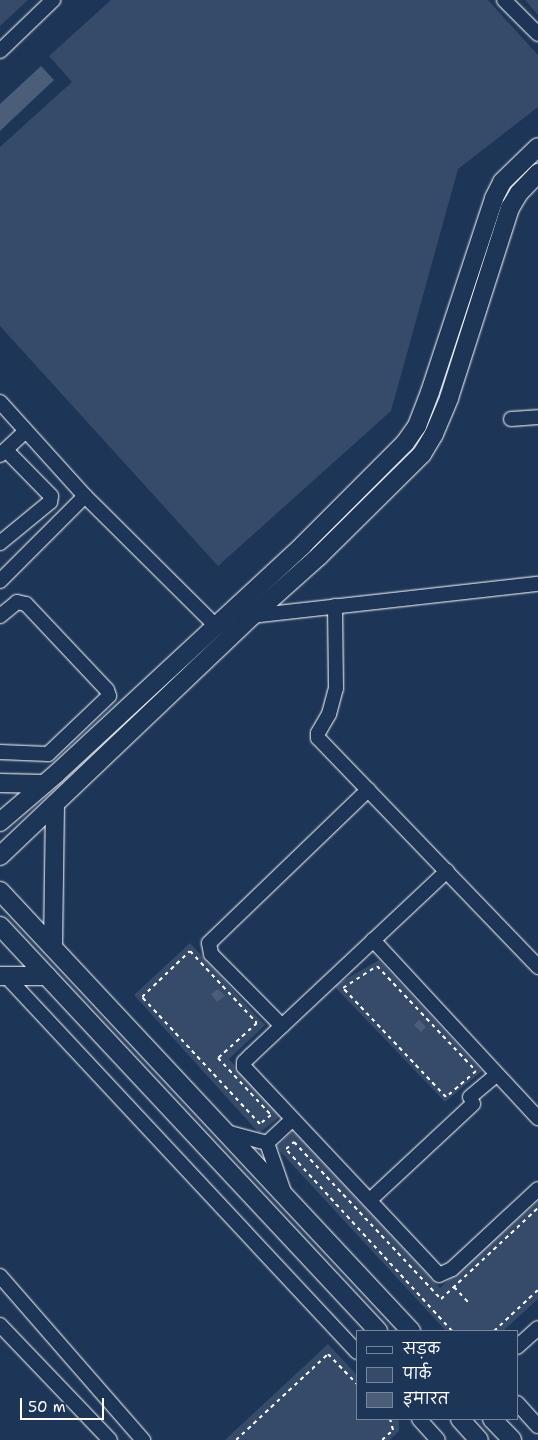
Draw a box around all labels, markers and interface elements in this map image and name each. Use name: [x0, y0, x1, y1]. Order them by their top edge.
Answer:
legend: [356, 1330, 518, 1420]
text: सड़क: [403, 1339, 440, 1359]
text: पार्क: [403, 1364, 431, 1384]
scale bar: [22, 1388, 106, 1420]
text: इमारत: [403, 1389, 449, 1409]
text: 50 m: [28, 1397, 66, 1417]

